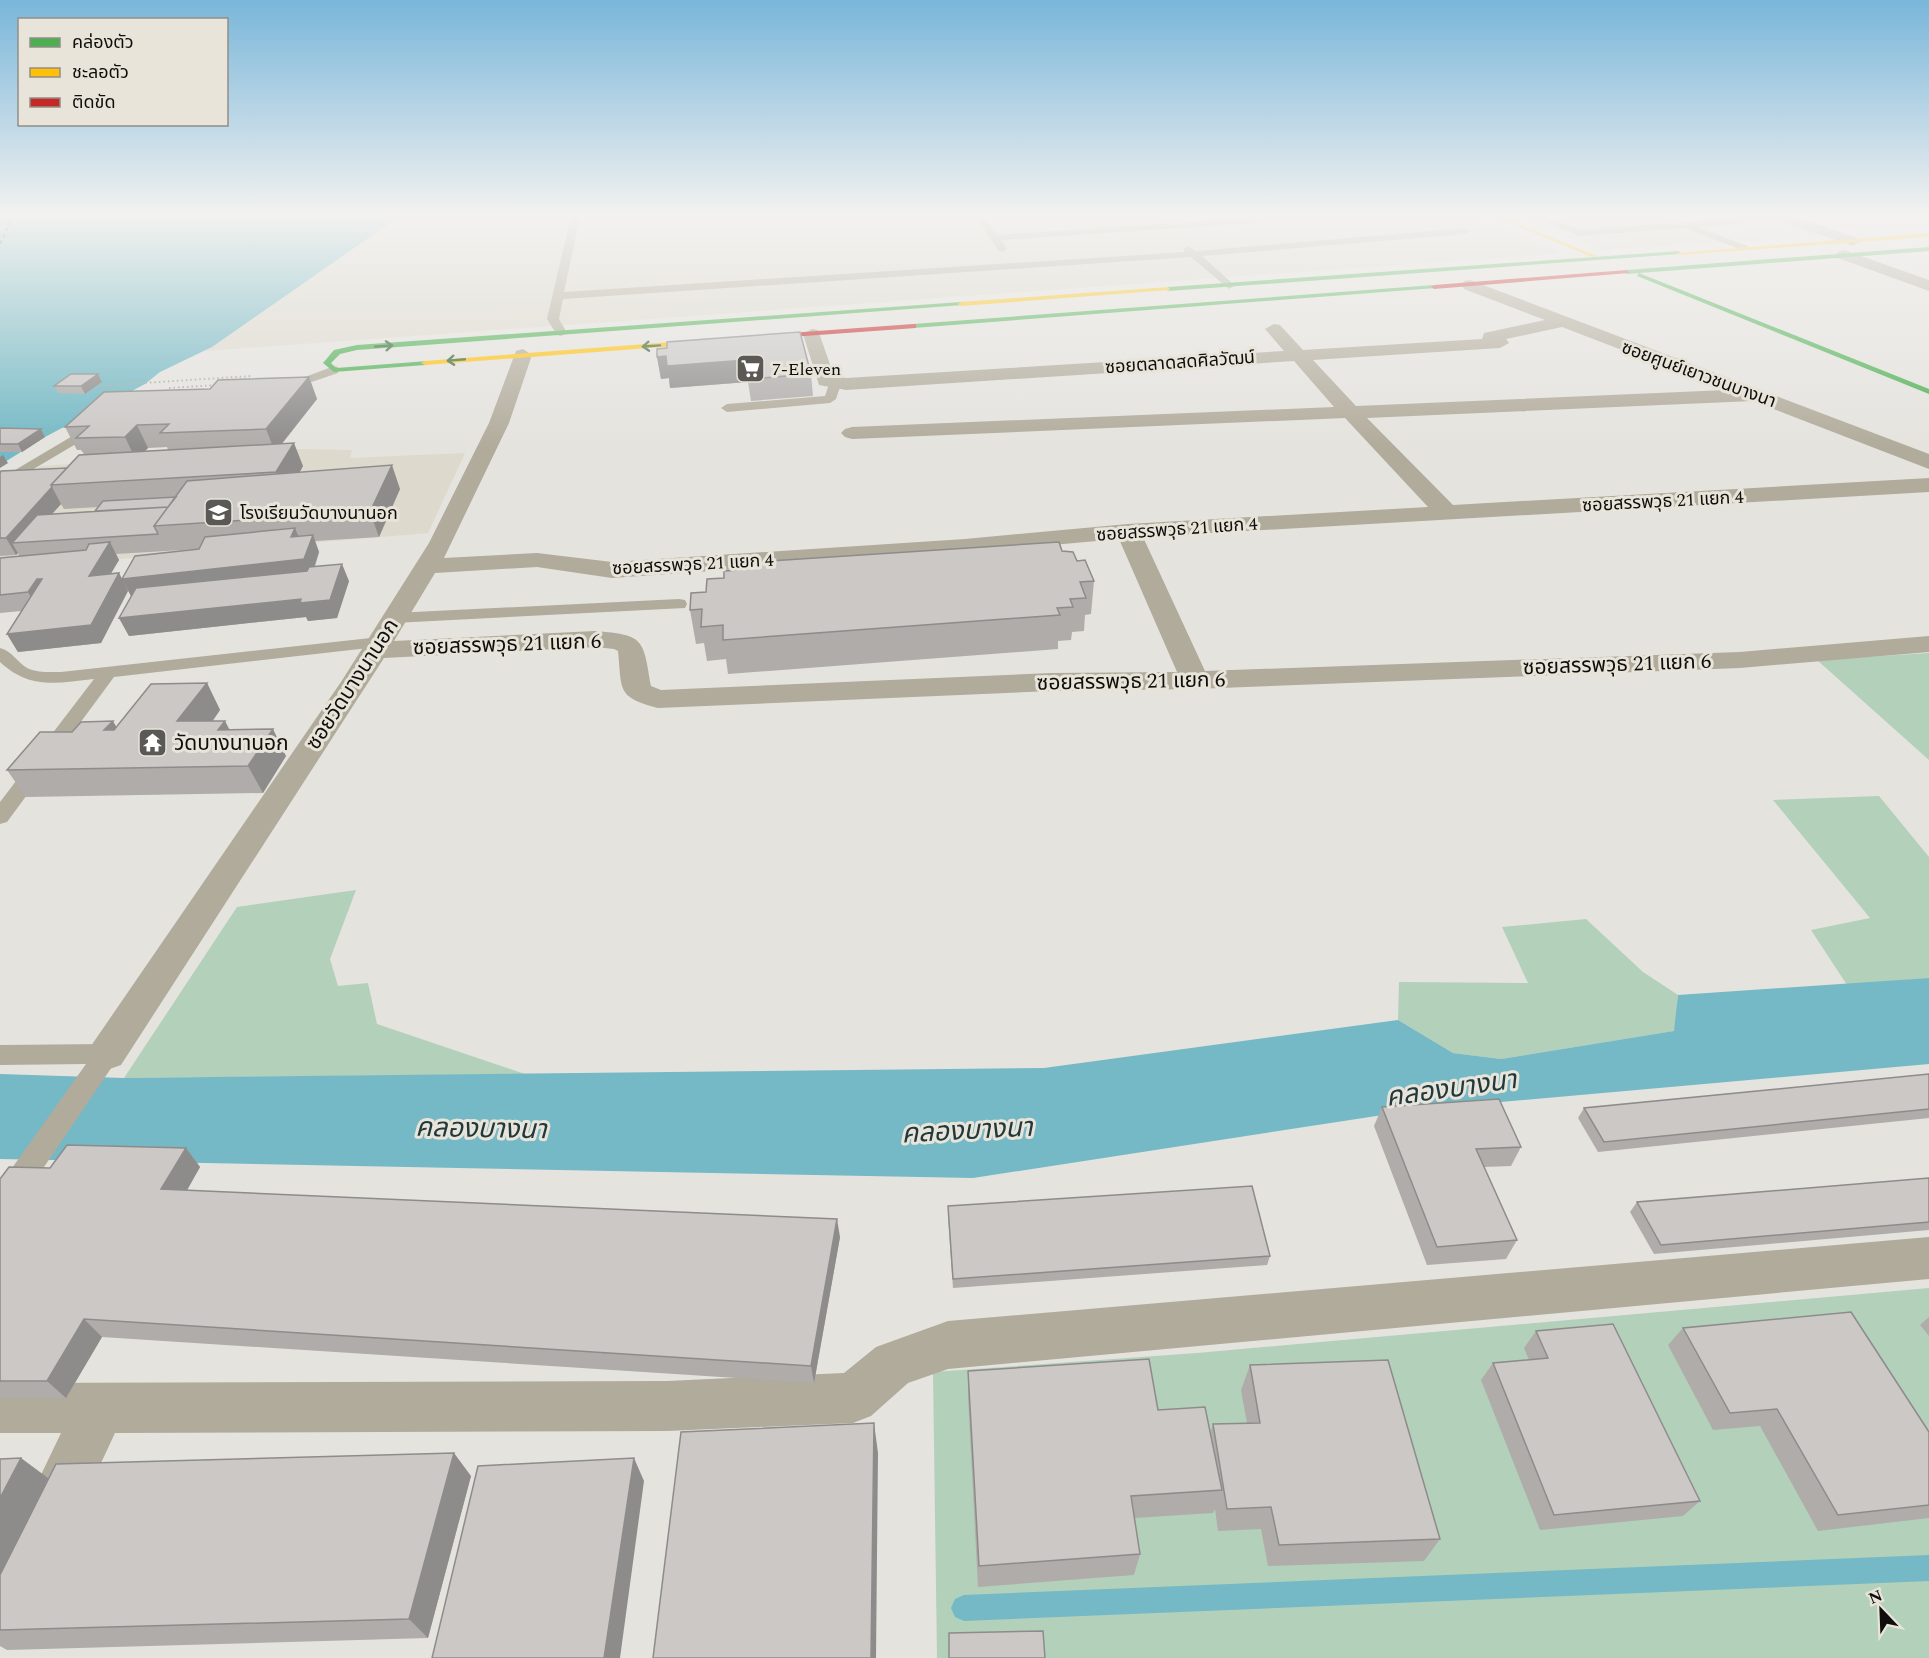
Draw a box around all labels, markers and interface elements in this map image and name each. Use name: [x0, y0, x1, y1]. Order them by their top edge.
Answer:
legend: [18, 18, 228, 126]
text: คล่องตัว: [72, 29, 134, 56]
text: ชะลอตัว: [72, 59, 129, 86]
text: ติดขัด: [72, 89, 115, 116]
street label: ซอยศูนย์เยาวชนบางนา: [1618, 334, 1780, 415]
one-way arrow: [373, 340, 393, 351]
one-way arrow: [641, 340, 661, 351]
street label: ซอยตลาดสดศิลวัฒน์: [1104, 344, 1256, 381]
supermarket icon: 7-Eleven: [735, 353, 767, 385]
one-way arrow: [447, 355, 467, 366]
place label: 7-Eleven: [772, 356, 841, 383]
street label: ซอยสรรพวุธ 21 แยก 4: [1582, 484, 1744, 519]
school or university icon: โรงเรียนวัดบางนานอก: [203, 497, 235, 529]
place label: โรงเรียนวัดบางนานอก: [240, 500, 398, 527]
street label: ซอยสรรพวุธ 21 แยก 4: [1095, 510, 1259, 549]
street label: ซอยสรรพวุธ 21 แยก 4: [612, 547, 774, 582]
street label: ซอยวัดบางนานอก: [298, 613, 407, 757]
street label: ซอยสรรพวุธ 21 แยก 6: [412, 626, 602, 664]
street label: ซอยสรรพวุธ 21 แยก 6: [1522, 646, 1712, 684]
street label: ซอยสรรพวุธ 21 แยก 6: [1036, 664, 1226, 700]
temple icon: วัดบางนานอก: [137, 727, 169, 759]
place label: วัดบางนานอก: [174, 728, 289, 760]
water label: คลองบางนา: [1383, 1059, 1520, 1119]
water label: คลองบางนา: [415, 1107, 548, 1151]
water label: คลองบางนา: [900, 1107, 1035, 1155]
north arrow: [1851, 1580, 1911, 1640]
text: N: [1865, 1584, 1886, 1611]

